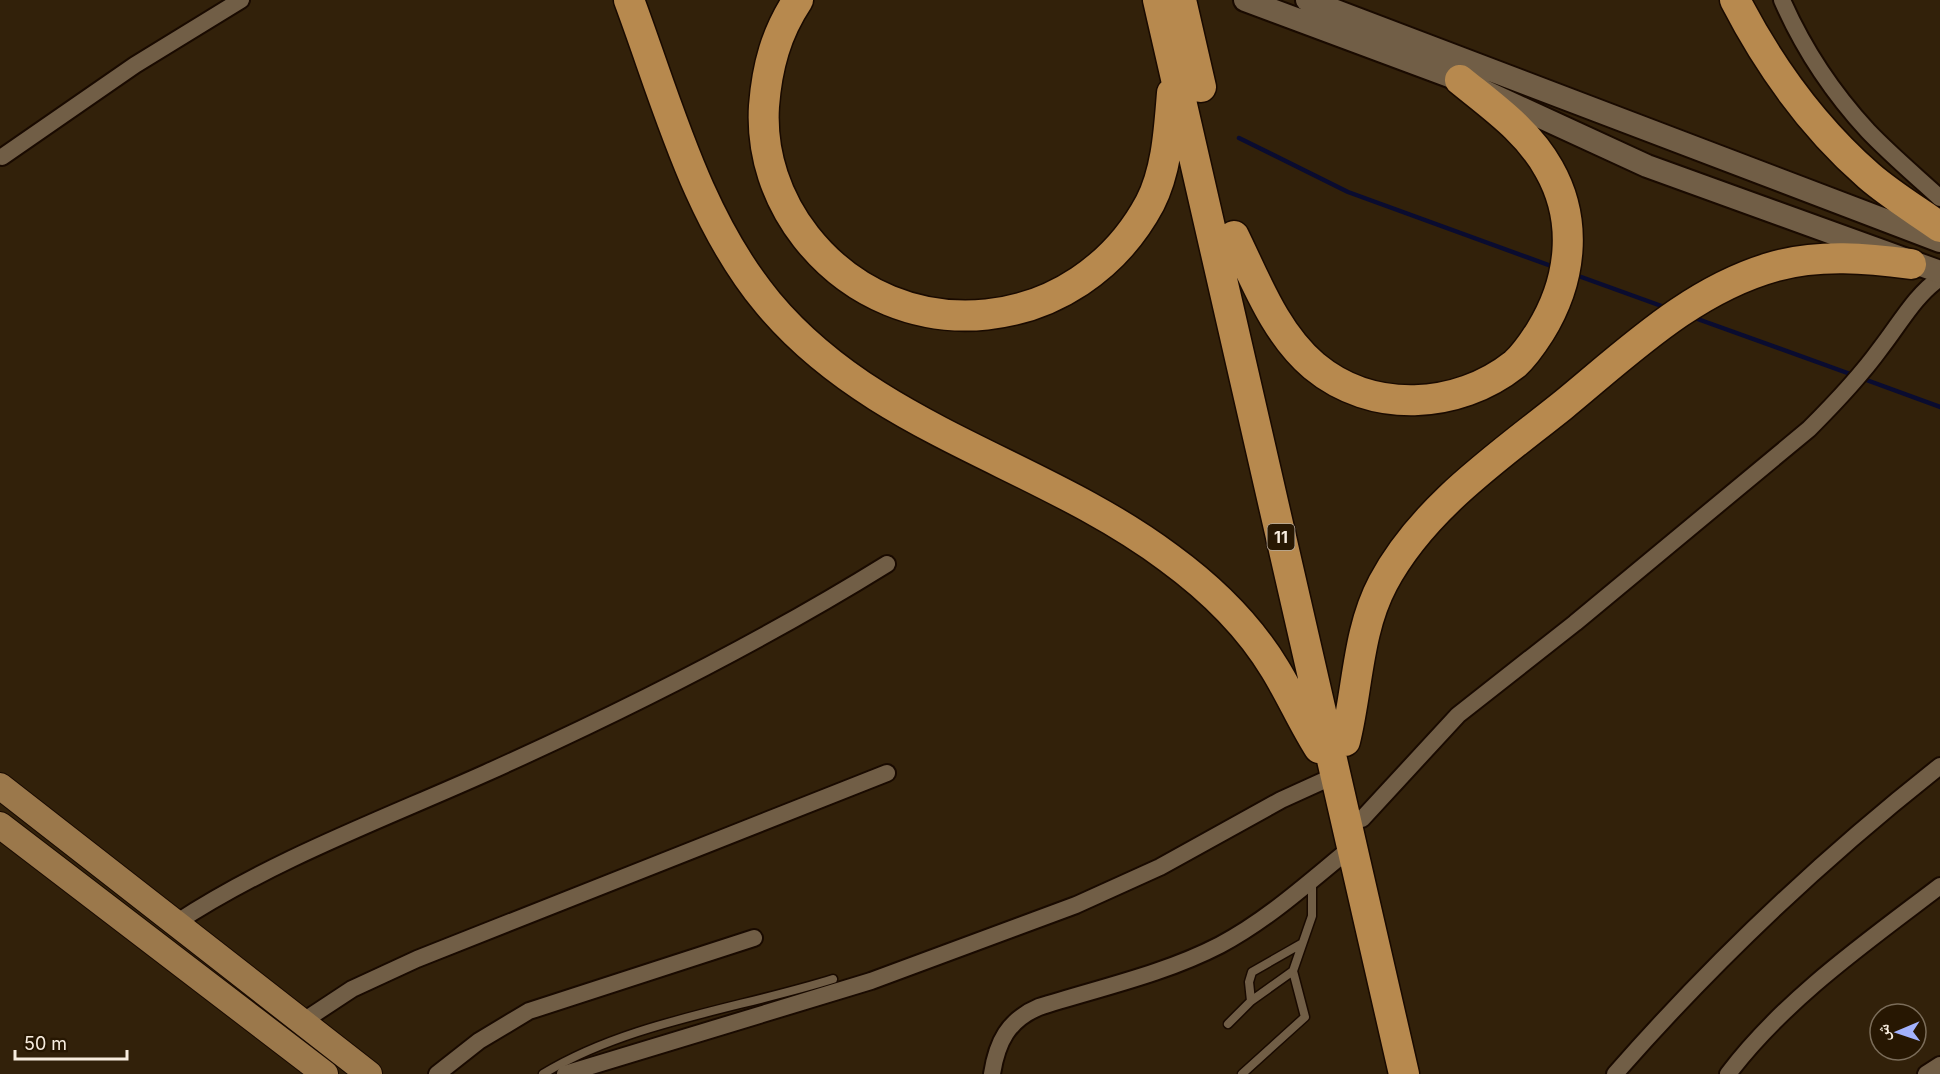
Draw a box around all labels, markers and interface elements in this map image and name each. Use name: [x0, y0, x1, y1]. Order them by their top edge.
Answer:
road number: 11: [1268, 524, 1294, 550]
north arrow: [1868, 1002, 1928, 1062]
scale bar: [15, 1023, 128, 1061]
text: ش: [1873, 1024, 1893, 1041]
text: 50 m: [24, 1033, 67, 1054]

